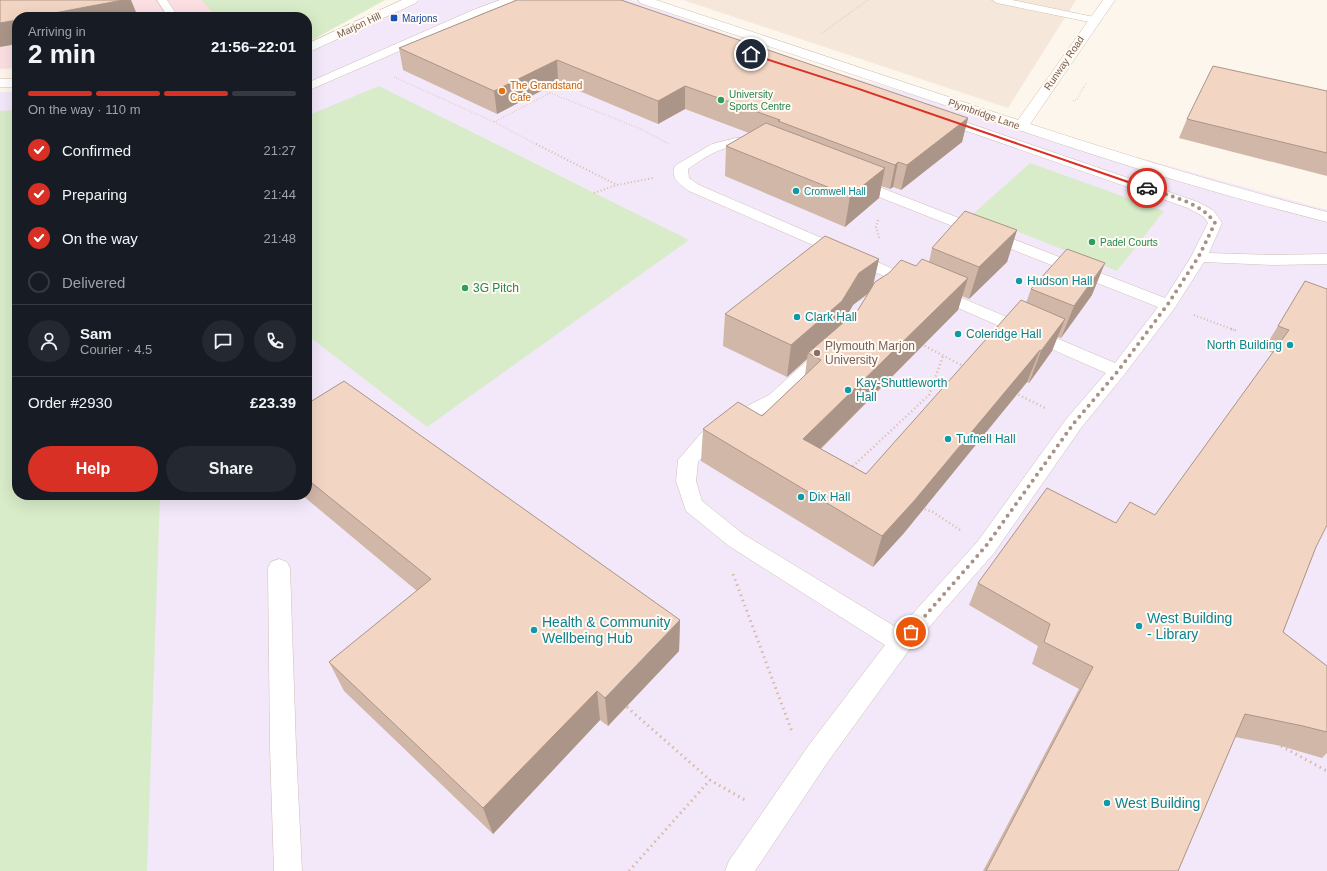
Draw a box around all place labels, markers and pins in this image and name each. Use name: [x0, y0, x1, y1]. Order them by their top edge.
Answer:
marker: Marjons: [389, 13, 399, 23]
place label: Marjons: [402, 13, 438, 24]
pin: [734, 37, 768, 71]
place label: The Grandstand Cafe: [510, 80, 582, 103]
marker: The Grandstand Cafe: [497, 86, 507, 96]
place label: University Sports Centre: [729, 89, 791, 112]
marker: University Sports Centre: [716, 95, 726, 105]
marker: Cromwell Hall: [791, 186, 801, 196]
place label: Cromwell Hall: [804, 186, 866, 197]
marker: Padel Courts: [1087, 237, 1097, 247]
place label: Padel Courts: [1100, 237, 1158, 248]
place label: Hudson Hall: [1027, 274, 1092, 288]
marker: Hudson Hall: [1014, 276, 1024, 286]
place label: 3G Pitch: [473, 281, 519, 295]
marker: 3G Pitch: [460, 283, 470, 293]
place label: Clark Hall: [805, 310, 857, 324]
marker: Clark Hall: [792, 312, 802, 322]
place label: Coleridge Hall: [966, 327, 1041, 341]
marker: Coleridge Hall: [953, 329, 963, 339]
place label: North Building: [1207, 338, 1282, 352]
place label: Plymouth Marjon University: [825, 339, 915, 367]
marker: North Building: [1285, 340, 1295, 350]
marker: Plymouth Marjon University: [812, 348, 822, 358]
place label: Kay-Shuttleworth Hall: [856, 376, 947, 404]
marker: Kay-Shuttleworth Hall: [843, 385, 853, 395]
place label: Tufnell Hall: [956, 432, 1016, 446]
marker: Tufnell Hall: [943, 434, 953, 444]
place label: Dix Hall: [809, 490, 850, 504]
marker: Dix Hall: [796, 492, 806, 502]
place label: West Building - Library: [1147, 610, 1232, 642]
place label: Health & Community Wellbeing Hub: [542, 614, 670, 646]
pin: [894, 615, 928, 649]
marker: West Building - Library: [1134, 621, 1144, 631]
marker: Health & Community Wellbeing Hub: [529, 625, 539, 635]
place label: West Building: [1115, 795, 1200, 811]
marker: West Building: [1102, 798, 1112, 808]

